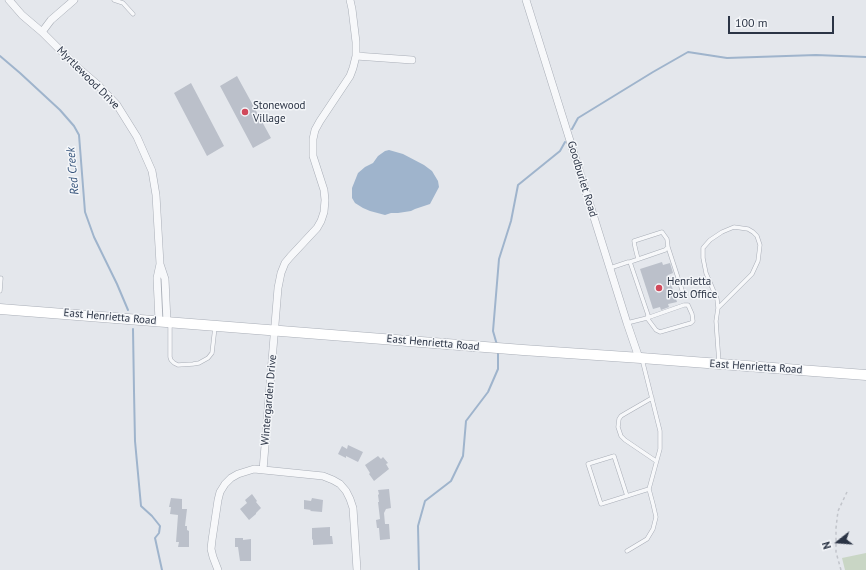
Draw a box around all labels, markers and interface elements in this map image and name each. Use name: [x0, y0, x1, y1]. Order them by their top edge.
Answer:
scale bar: [730, 8, 836, 34]
text: 100 m: [735, 15, 768, 30]
street label: Myrtlewood Drive: [54, 44, 122, 112]
place label: Stonewood Village: [253, 99, 306, 125]
marker: Stonewood Village: [240, 107, 250, 117]
street label: Goodburlet Road: [564, 139, 600, 219]
water label: Red Creek: [64, 147, 82, 195]
place label: Henrietta Post Office: [667, 275, 717, 301]
marker: Henrietta Post Office: [654, 283, 664, 293]
street label: East Henrietta Road: [63, 306, 157, 328]
street label: East Henrietta Road: [386, 332, 480, 354]
street label: Wintergarden Drive: [258, 354, 280, 446]
street label: East Henrietta Road: [709, 357, 803, 377]
north arrow: [818, 522, 858, 562]
text: N: [819, 540, 834, 551]

